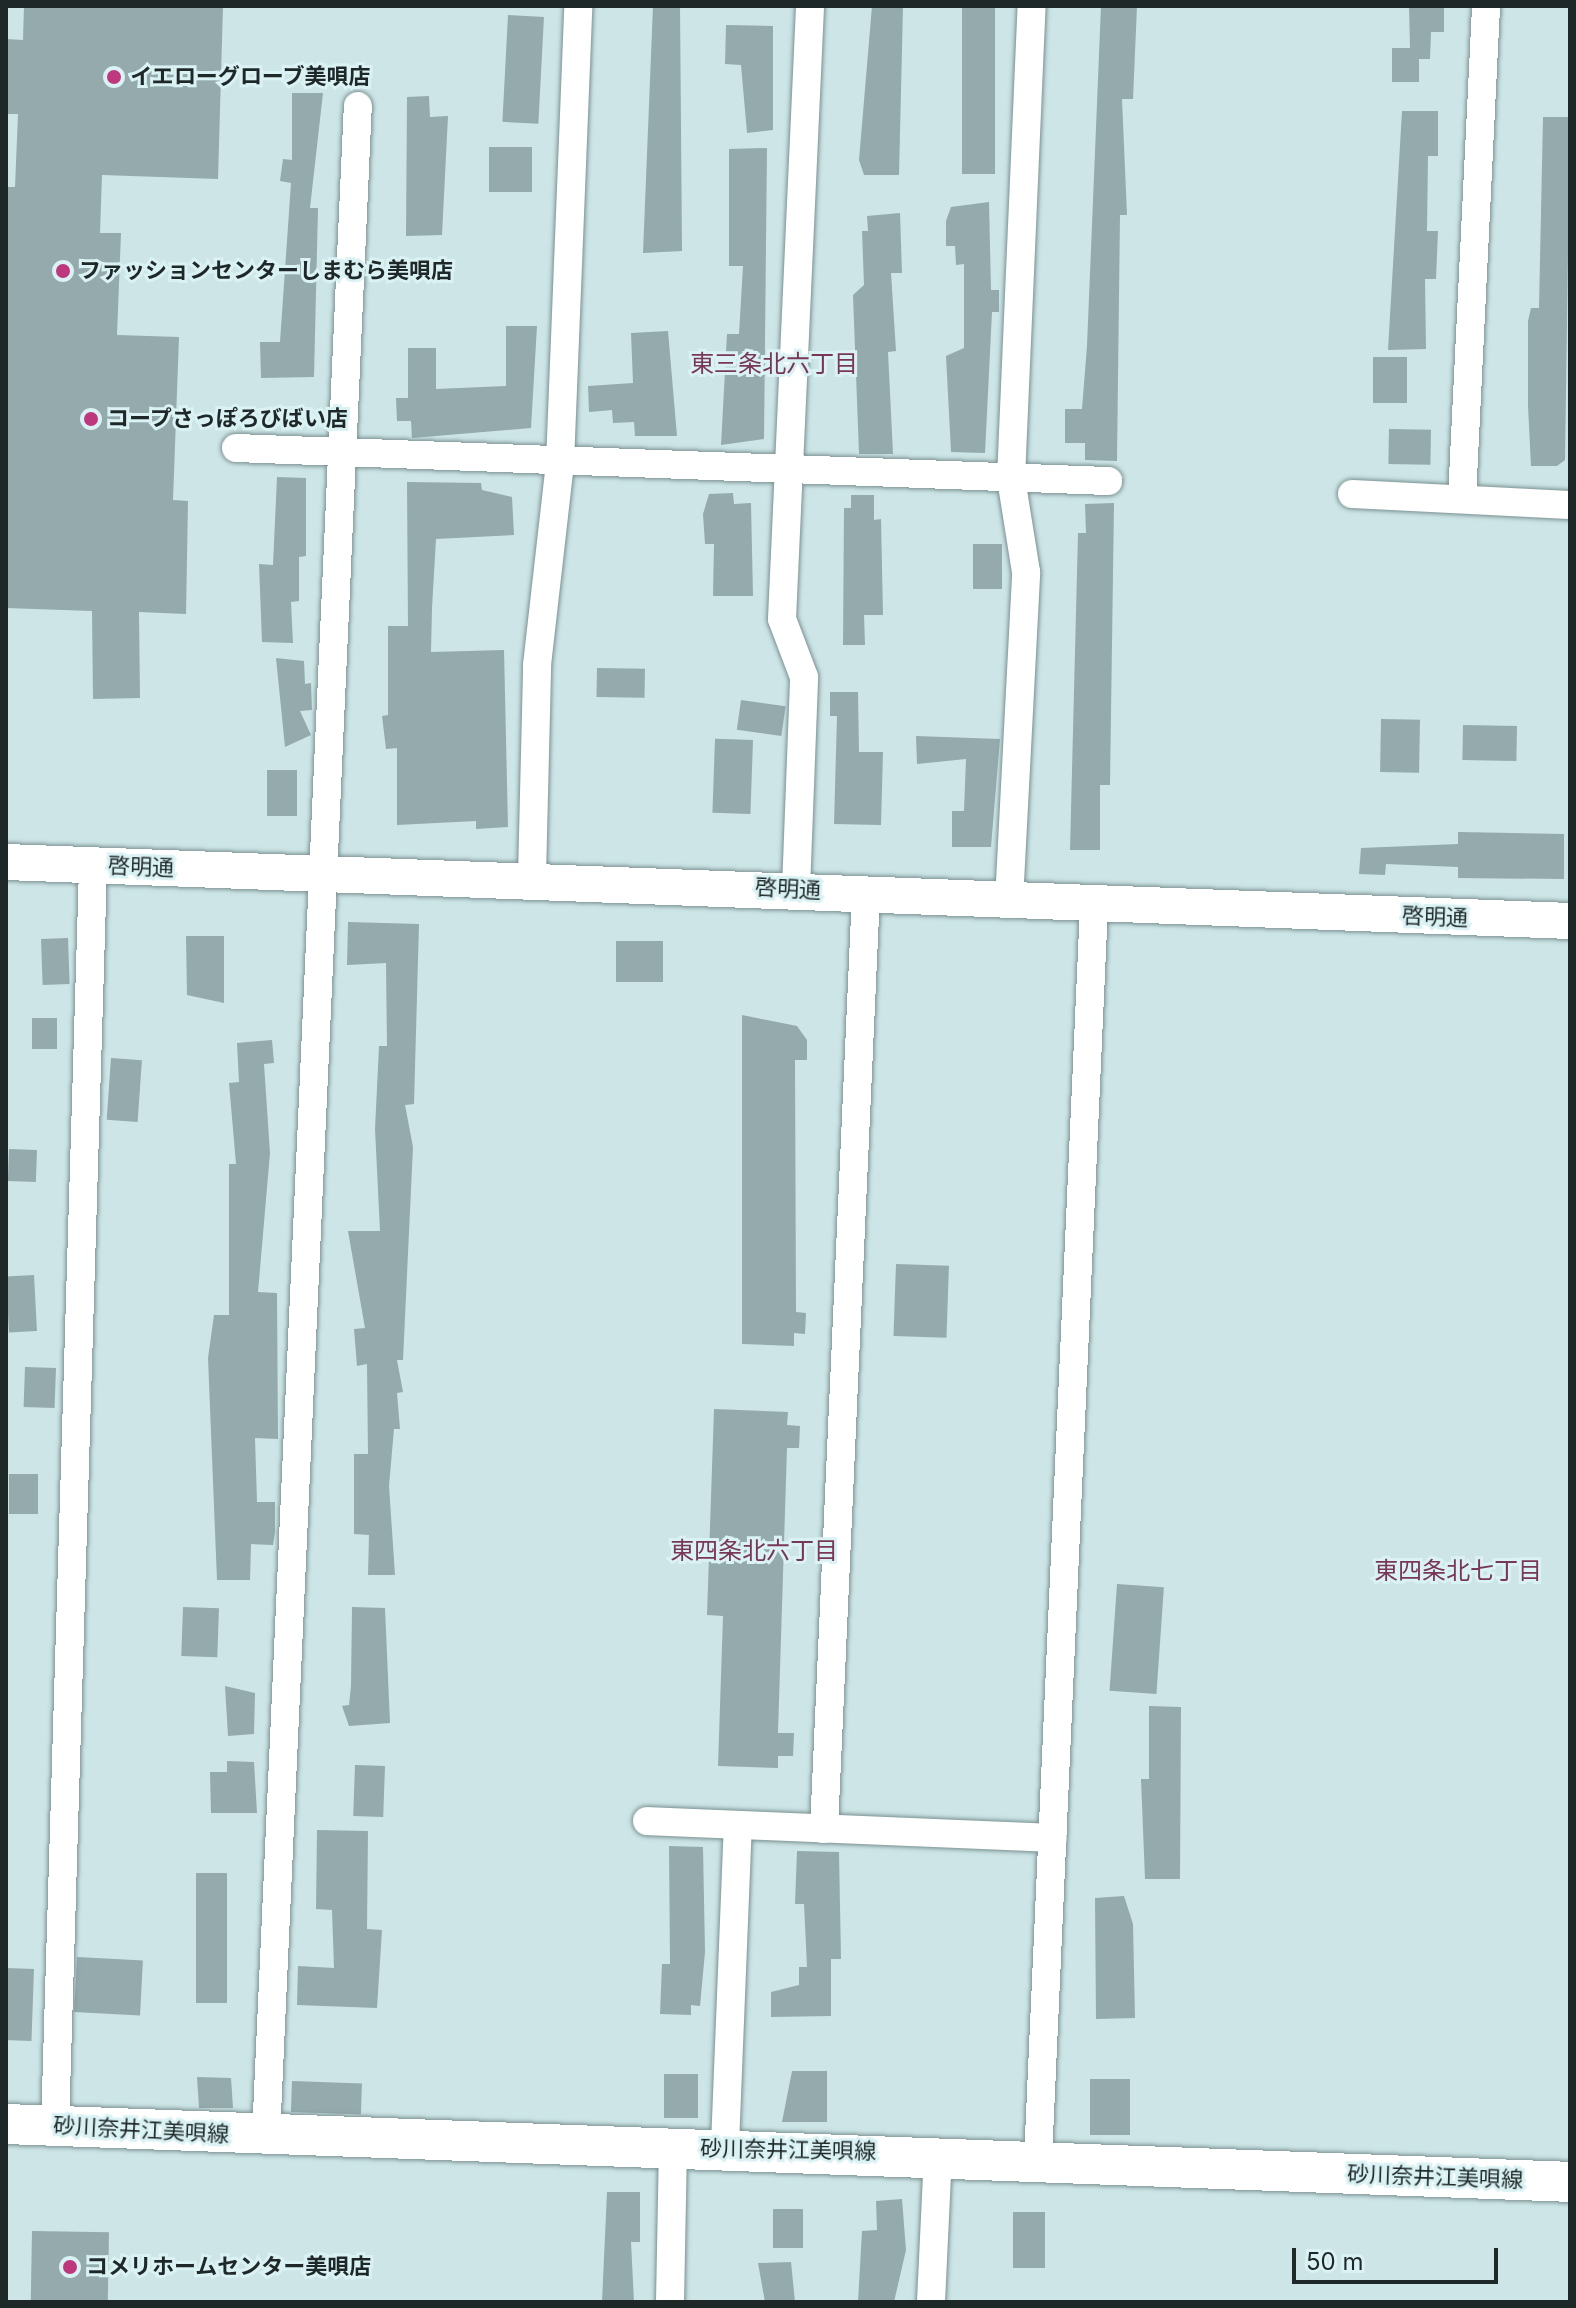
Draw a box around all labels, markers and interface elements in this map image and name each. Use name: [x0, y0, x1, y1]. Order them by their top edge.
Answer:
place label: イエローグローブ美唄店: [130, 64, 372, 90]
marker: イエローグローブ美唄店: [105, 68, 123, 86]
place label: ファッションセンターしまむら美唄店: [79, 258, 453, 284]
marker: ファッションセンターしまむら美唄店: [54, 262, 72, 280]
district label: 東三条北六丁目: [690, 350, 858, 378]
place label: コープさっぽろびばい店: [107, 406, 349, 432]
marker: コープさっぽろびばい店: [82, 410, 100, 428]
street label: 啓明通: [108, 853, 174, 881]
street label: 啓明通: [754, 874, 822, 904]
street label: 啓明通: [1402, 903, 1468, 931]
district label: 東四条北六丁目: [670, 1537, 838, 1565]
district label: 東四条北七丁目: [1374, 1557, 1542, 1585]
street label: 砂川奈井江美唄線: [52, 2112, 230, 2148]
street label: 砂川奈井江美唄線: [700, 2135, 876, 2165]
street label: 砂川奈井江美唄線: [1347, 2161, 1523, 2193]
scale bar: [1296, 2232, 1502, 2282]
text: 50 m: [1306, 2247, 1364, 2276]
place label: コメリホームセンター美唄店: [86, 2254, 372, 2280]
marker: コメリホームセンター美唄店: [61, 2258, 79, 2276]

